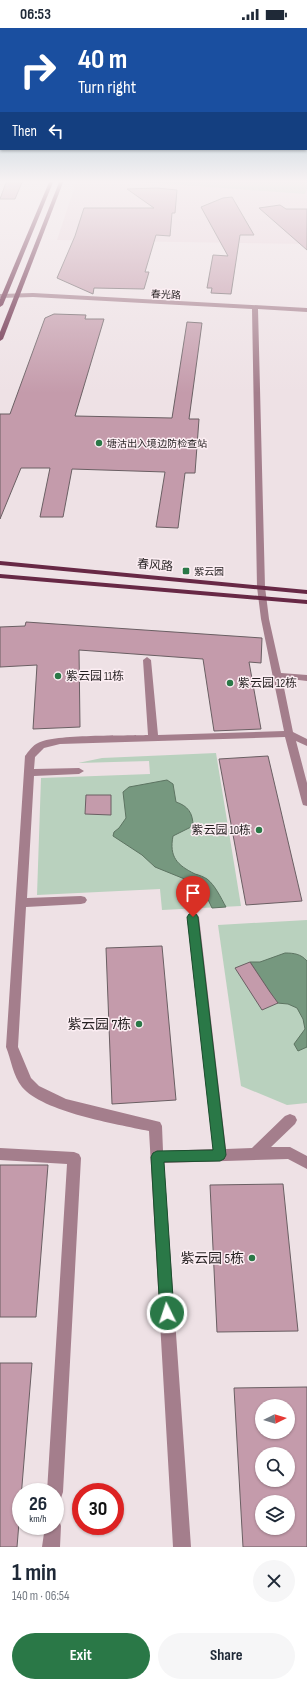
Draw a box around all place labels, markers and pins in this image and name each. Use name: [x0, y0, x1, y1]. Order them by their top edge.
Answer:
marker: 塘沽出入境边防检查站: [94, 438, 104, 448]
place label: 塘沽出入境边防检查站: [107, 438, 207, 450]
marker: 紫云园: [181, 566, 191, 576]
place label: 紫云园: [194, 566, 224, 578]
place label: 紫云园 11栋: [66, 669, 124, 684]
marker: 紫云园 11栋: [53, 671, 63, 681]
place label: 紫云园 12栋: [238, 676, 297, 691]
marker: 紫云园 12栋: [225, 678, 235, 688]
place label: 紫云园 10栋: [192, 823, 251, 838]
marker: 紫云园 10栋: [254, 825, 264, 835]
pin: [176, 876, 210, 917]
place label: 紫云园 7栋: [67, 1016, 131, 1033]
marker: 紫云园 7栋: [134, 1019, 144, 1029]
place label: 紫云园 5栋: [180, 1250, 244, 1267]
marker: 紫云园 5栋: [247, 1253, 257, 1263]

